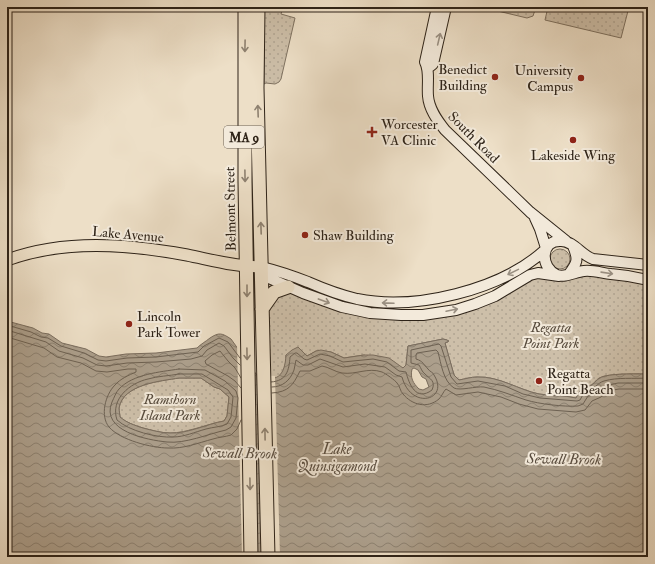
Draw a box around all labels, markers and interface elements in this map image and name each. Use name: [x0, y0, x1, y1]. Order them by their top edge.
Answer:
one-way arrow: [436, 32, 443, 45]
one-way arrow: [241, 39, 249, 52]
place label: Benedict Building: [438, 61, 488, 94]
place label: University Campus: [515, 62, 574, 96]
marker: Benedict Building: [490, 72, 500, 82]
marker: University Campus: [576, 73, 586, 83]
one-way arrow: [254, 105, 262, 118]
street label: South Road: [444, 108, 503, 167]
place label: Worcester VA Clinic: [380, 116, 439, 149]
road number: MA 9: [224, 126, 264, 148]
marker: Worcester VA Clinic: [366, 126, 378, 138]
marker: Lakeside Wing: [568, 135, 578, 145]
place label: Lakeside Wing: [531, 147, 616, 164]
street label: Belmont Street: [221, 166, 240, 251]
one-way arrow: [241, 169, 249, 182]
one-way arrow: [257, 222, 265, 235]
street label: Lake Avenue: [91, 223, 165, 246]
place label: Shaw Building: [313, 227, 395, 244]
marker: Shaw Building: [300, 230, 310, 240]
one-way arrow: [507, 269, 519, 276]
one-way arrow: [600, 269, 613, 277]
one-way arrow: [243, 284, 251, 297]
one-way arrow: [318, 297, 330, 305]
one-way arrow: [382, 299, 395, 306]
one-way arrow: [445, 306, 458, 314]
place label: Lincoln Park Tower: [137, 308, 201, 341]
marker: Lincoln Park Tower: [124, 319, 134, 329]
park label: Regatta Point Park: [522, 319, 580, 352]
one-way arrow: [243, 347, 251, 360]
place label: Regatta Point Beach: [547, 365, 614, 398]
marker: Regatta Point Beach: [534, 376, 544, 386]
park label: Ramshorn Island Park: [139, 391, 200, 424]
one-way arrow: [261, 428, 269, 441]
water label: Lake Quinsigamond: [297, 440, 378, 476]
water label: Sewall Brook: [202, 443, 277, 464]
water label: Sewall Brook: [526, 449, 601, 470]
one-way arrow: [246, 477, 254, 490]

